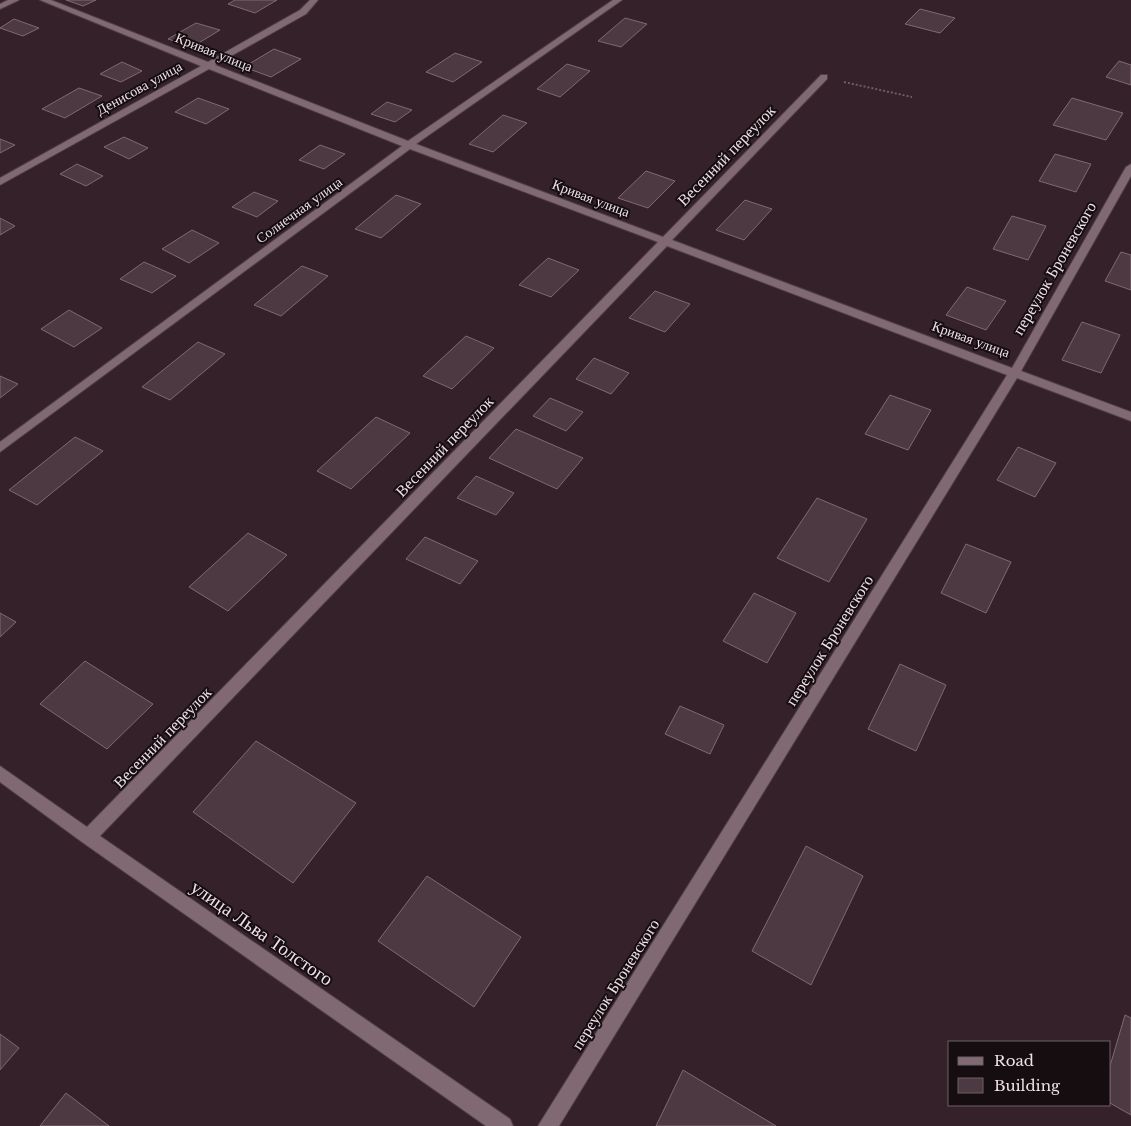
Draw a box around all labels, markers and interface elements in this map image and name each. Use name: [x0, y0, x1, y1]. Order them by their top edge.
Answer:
street label: Кривая улица: [173, 28, 256, 76]
street label: Денисова улица: [93, 57, 186, 119]
street label: Весенний переулок: [673, 100, 779, 210]
street label: Солнечная улица: [252, 172, 346, 247]
street label: Кривая улица: [550, 175, 633, 221]
street label: переулок Броневского: [1008, 198, 1100, 338]
street label: Кривая улица: [930, 317, 1013, 362]
street label: Весенний переулок: [391, 391, 497, 501]
street label: переулок Броневского: [781, 571, 877, 709]
street label: Весенний переулок: [109, 682, 215, 792]
street label: улица Льва Толстого: [186, 875, 338, 991]
street label: переулок Броневского: [567, 915, 663, 1053]
legend: [948, 1041, 1111, 1106]
text: Road: [994, 1051, 1034, 1070]
text: Building: [994, 1076, 1061, 1095]

